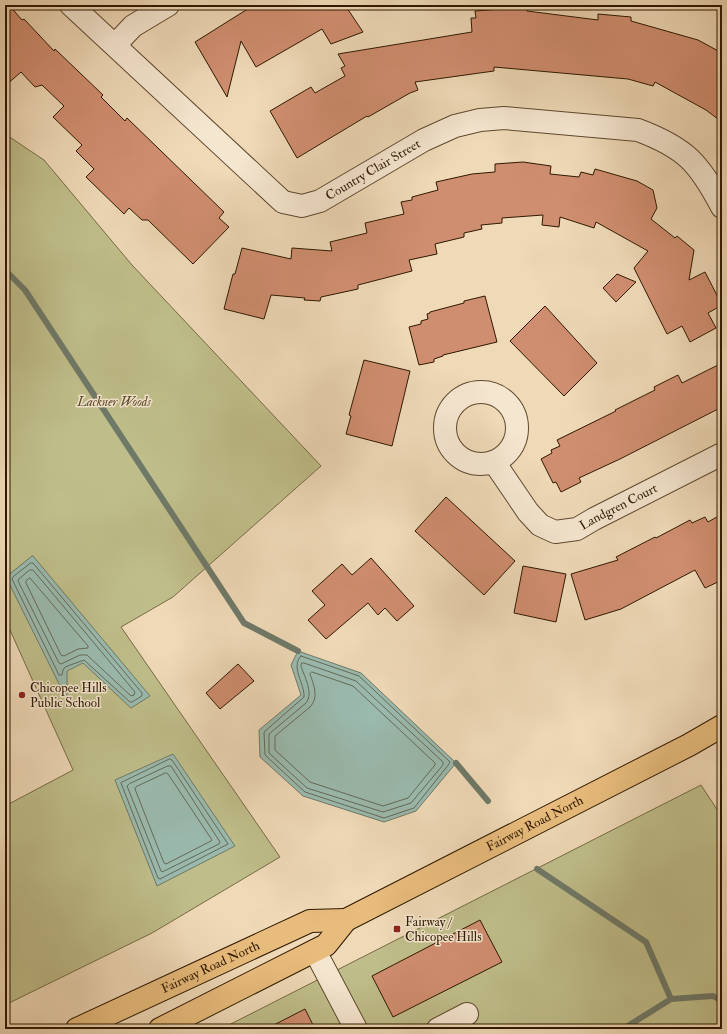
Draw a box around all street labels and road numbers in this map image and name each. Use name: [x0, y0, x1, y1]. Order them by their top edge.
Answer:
street label: Country Clair Street: [323, 136, 423, 204]
street label: Landgren Court: [577, 480, 660, 534]
street label: Fairway Road North: [484, 792, 586, 855]
street label: Fairway Road North: [159, 937, 262, 997]

